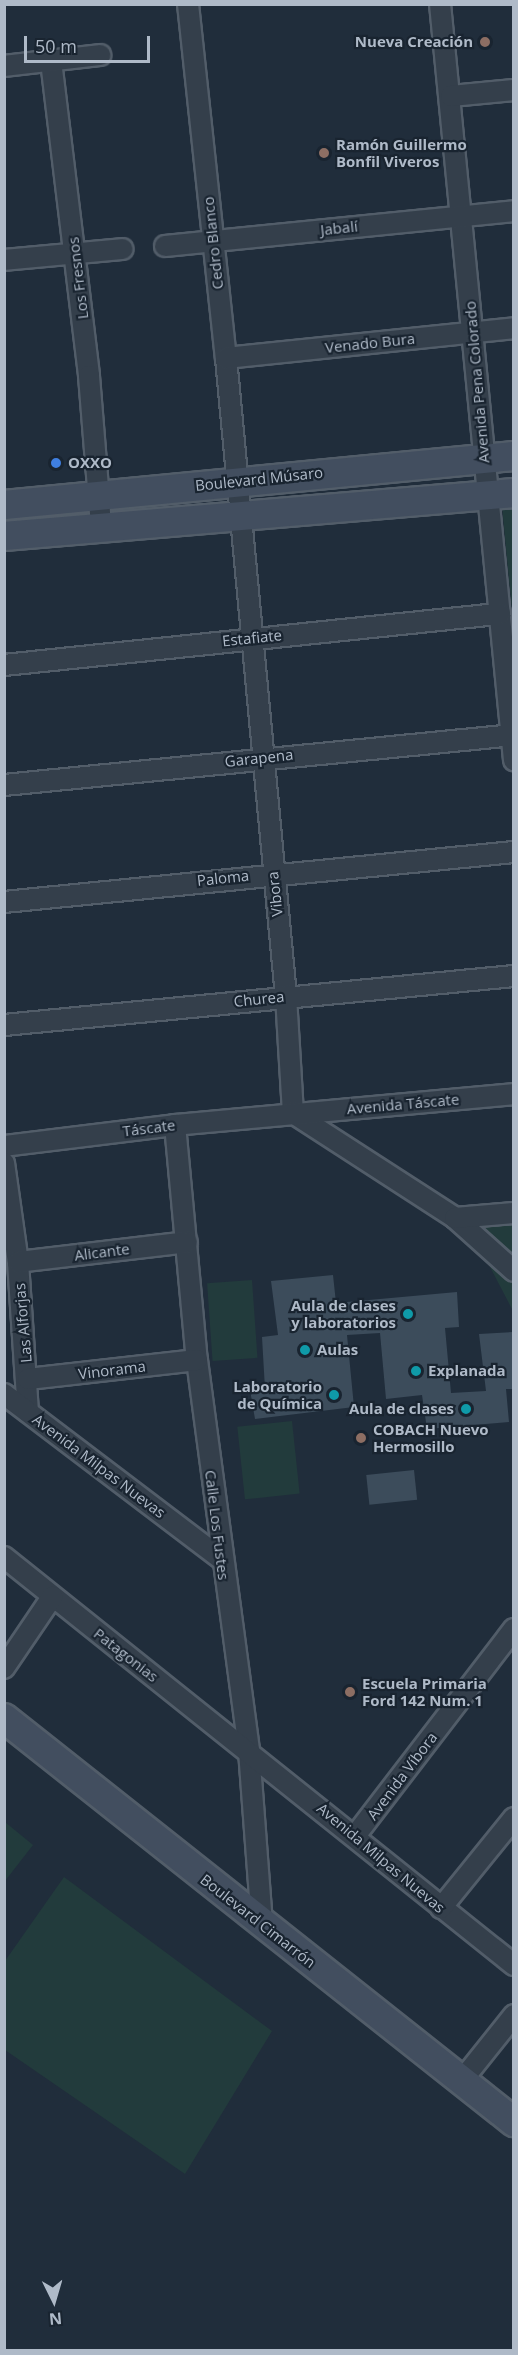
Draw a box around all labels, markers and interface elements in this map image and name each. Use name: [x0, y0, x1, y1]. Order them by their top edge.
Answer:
scale bar: [27, 24, 153, 62]
place label: Nueva Creación: [355, 33, 473, 51]
text: 50 m: [35, 34, 77, 58]
marker: Nueva Creación: [478, 35, 492, 49]
place label: Ramón Guillermo Bonfil Viveros: [336, 135, 467, 170]
marker: Ramón Guillermo Bonfil Viveros: [317, 146, 331, 160]
street label: Cedro Blanco: [199, 196, 227, 290]
street label: Jabalí: [319, 217, 359, 239]
street label: Los Fresnos: [64, 236, 92, 320]
street label: Avenida Pena Colorado: [461, 300, 493, 464]
street label: Venado Bura: [324, 329, 416, 357]
place label: OXXO: [68, 454, 112, 472]
marker: OXXO: [49, 456, 63, 470]
street label: Boulevard Músaro: [194, 463, 324, 495]
street label: Estafiate: [221, 626, 283, 650]
street label: Garapena: [224, 745, 294, 771]
street label: Paloma: [196, 866, 250, 890]
street label: Vibora: [264, 870, 286, 918]
street label: Churea: [233, 987, 285, 1011]
street label: Avenida Táscate: [346, 1090, 460, 1118]
street label: Táscate: [122, 1116, 176, 1140]
street label: Alicante: [73, 1240, 131, 1264]
street label: Las Alforjas: [11, 1282, 35, 1364]
place label: Aula de clases y laboratorios: [291, 1296, 396, 1331]
marker: Aula de clases y laboratorios: [401, 1307, 415, 1321]
place label: Aulas: [317, 1341, 358, 1359]
marker: Aulas: [298, 1343, 312, 1357]
street label: Vinorama: [77, 1357, 147, 1383]
place label: Explanada: [428, 1362, 506, 1380]
marker: Explanada: [409, 1364, 423, 1378]
place label: Laboratorio de Química: [233, 1377, 322, 1412]
marker: Laboratorio de Química: [327, 1388, 341, 1402]
place label: Aula de clases: [349, 1400, 454, 1418]
marker: Aula de clases: [459, 1402, 473, 1416]
street label: Avenida Milpas Nuevas: [29, 1410, 169, 1522]
place label: COBACH Nuevo Hermosillo: [373, 1420, 489, 1455]
marker: COBACH Nuevo Hermosillo: [354, 1431, 368, 1445]
street label: Calle Los Fustes: [201, 1469, 233, 1581]
street label: Patagonias: [90, 1624, 162, 1686]
place label: Escuela Primaria Ford 142 Num. 1: [362, 1674, 487, 1709]
marker: Escuela Primaria Ford 142 Num. 1: [343, 1685, 357, 1699]
street label: Avenida Víbora: [363, 1729, 441, 1823]
street label: Avenida Milpas Nuevas: [313, 1799, 449, 1917]
street label: Boulevard Cimarrón: [197, 1870, 319, 1972]
north arrow: [24, 2271, 84, 2331]
text: N: [48, 2307, 63, 2330]

